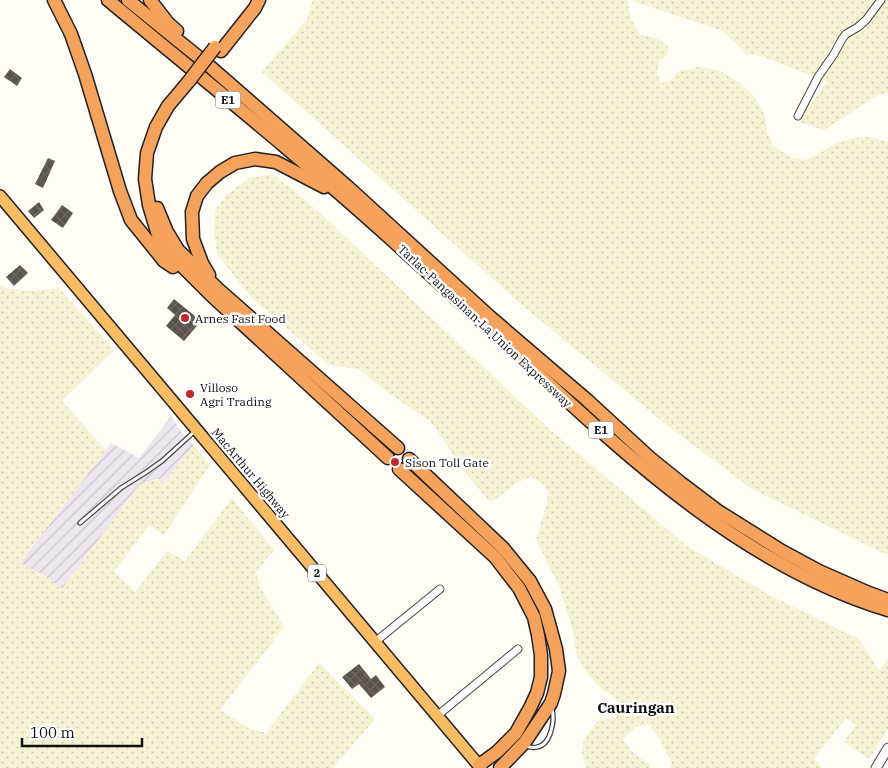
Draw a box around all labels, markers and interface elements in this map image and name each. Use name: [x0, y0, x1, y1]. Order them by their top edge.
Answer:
road number: E1: [216, 92, 240, 108]
street label: Tarlac-Pangasinan-La Union Expressway: [395, 241, 575, 411]
place label: Arnes Fast Food: [195, 311, 286, 326]
marker: Arnes Fast Food: [179, 312, 191, 324]
place label: Villoso Agri Trading: [200, 380, 272, 409]
marker: Villoso Agri Trading: [184, 388, 196, 400]
road number: E1: [588, 422, 614, 438]
street label: MacArthur Highway: [209, 425, 294, 522]
place label: Sison Toll Gate: [405, 455, 489, 470]
marker: Sison Toll Gate: [389, 456, 401, 468]
road number: 2: [308, 564, 326, 582]
district label: Cauringan: [597, 698, 675, 717]
scale bar: [22, 716, 142, 748]
text: 100 m: [30, 723, 75, 742]

